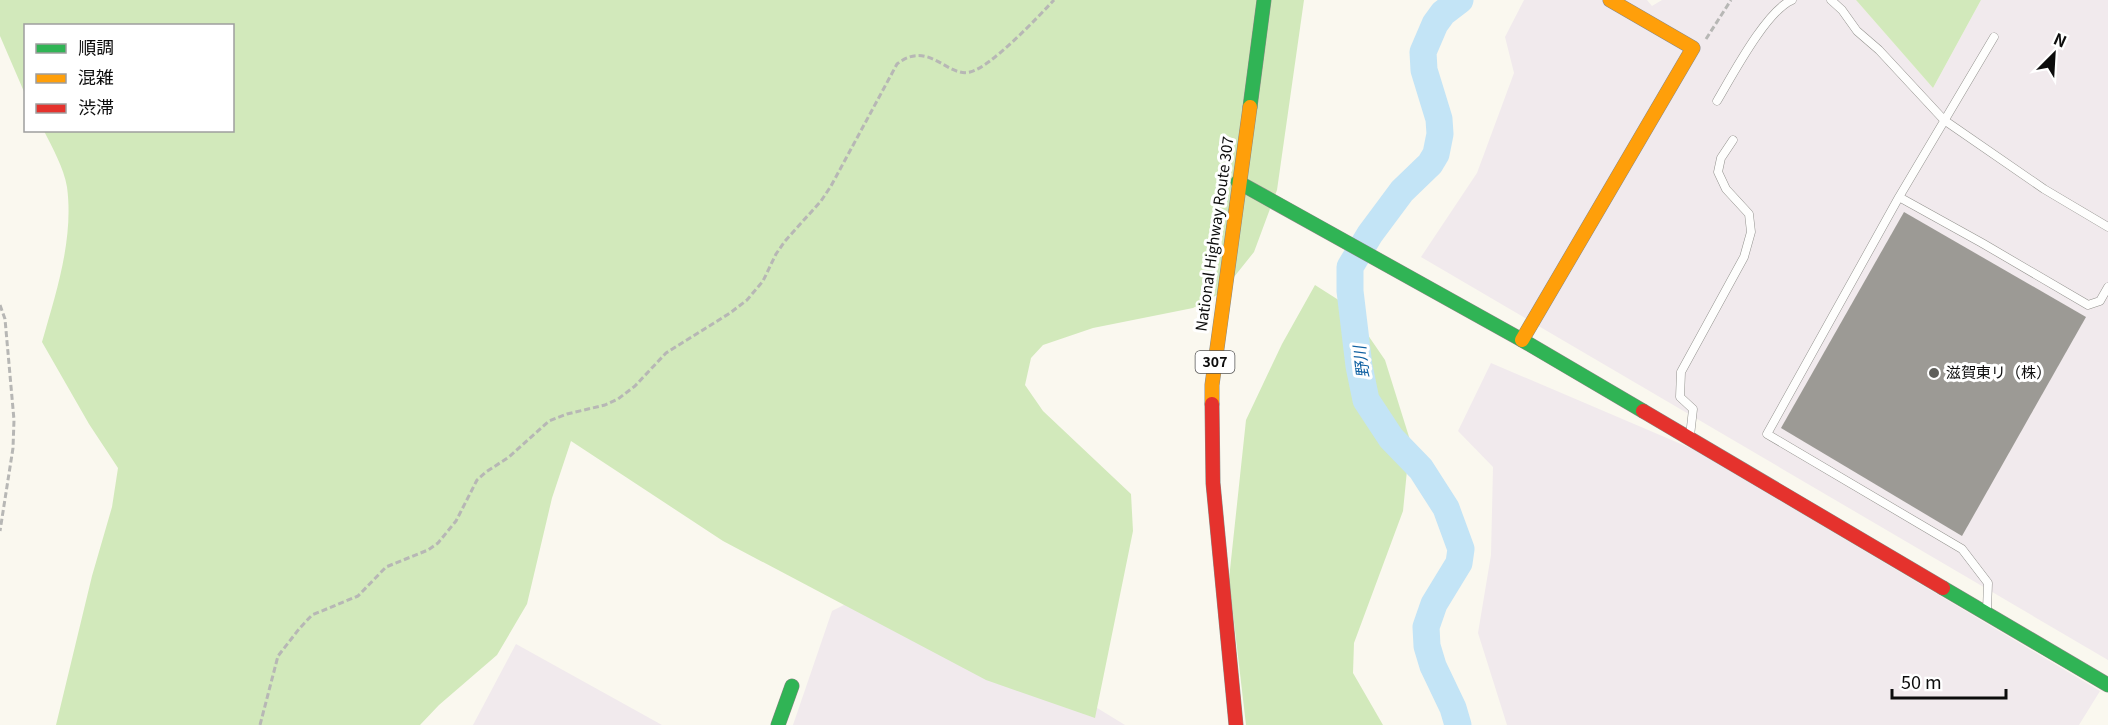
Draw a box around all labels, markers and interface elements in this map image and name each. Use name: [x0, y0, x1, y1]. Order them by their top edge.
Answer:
legend: [24, 24, 234, 132]
north arrow: [2024, 24, 2084, 84]
text: N: [2050, 26, 2071, 53]
text: 順調: [78, 33, 114, 59]
text: 混雑: [78, 63, 114, 89]
text: 渋滞: [78, 93, 114, 119]
street label: National Highway Route 307: [1189, 135, 1238, 333]
water label: 野川: [1346, 343, 1374, 379]
road number: 307: [1196, 351, 1234, 373]
place label: 滋賀東リ（株）: [1946, 361, 2051, 382]
marker: 滋賀東リ（株）: [1927, 366, 1941, 380]
scale bar: [1892, 662, 2006, 700]
text: 50 m: [1901, 668, 1942, 694]

